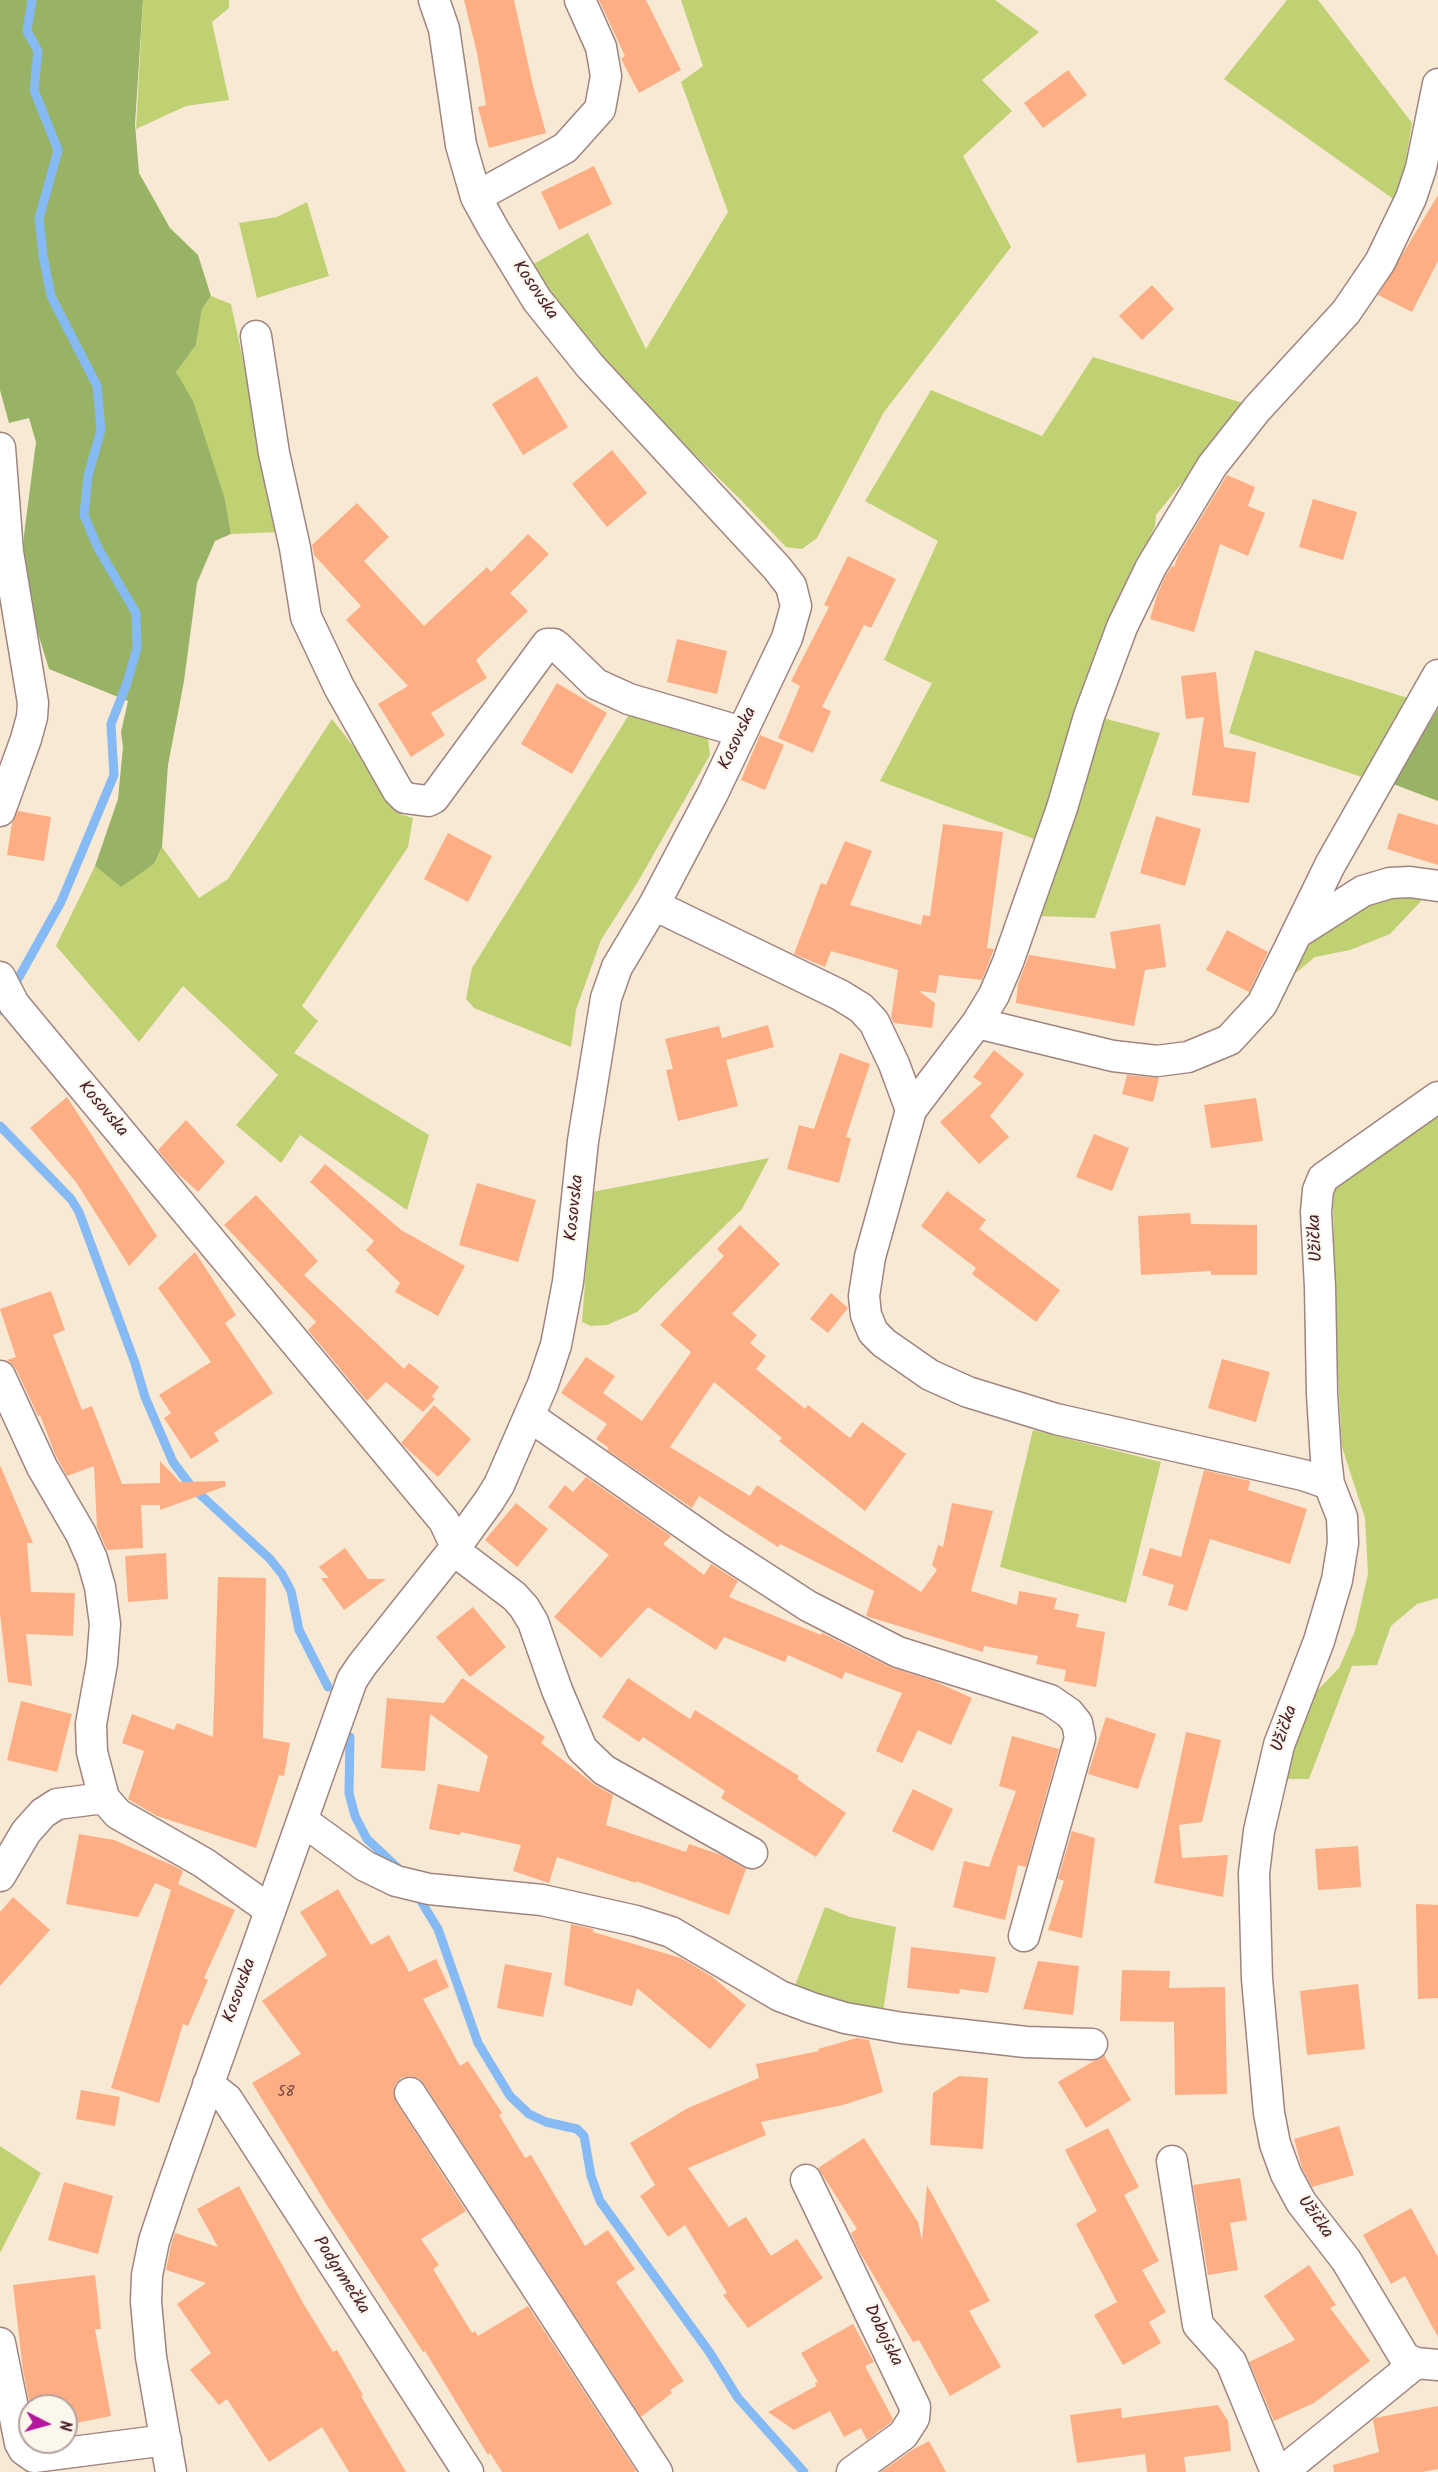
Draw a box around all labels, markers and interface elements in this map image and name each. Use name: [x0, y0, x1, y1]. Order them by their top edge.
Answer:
street label: Kosovska: [506, 257, 562, 325]
street label: Kosovska: [715, 704, 763, 774]
street label: Kosovska: [72, 1077, 132, 1143]
street label: Kosovska: [562, 1174, 590, 1242]
street label: Užička: [1305, 1214, 1329, 1262]
street label: Užička: [1268, 1703, 1304, 1755]
street label: Kosovska: [219, 1956, 263, 2026]
house number: 58: [277, 2084, 295, 2102]
street label: Užička: [1291, 2192, 1337, 2244]
street label: Podgrmečka: [307, 2233, 373, 2319]
street label: Dobojska: [858, 2301, 906, 2371]
north arrow: [18, 2394, 78, 2454]
text: N: [51, 2419, 77, 2432]

